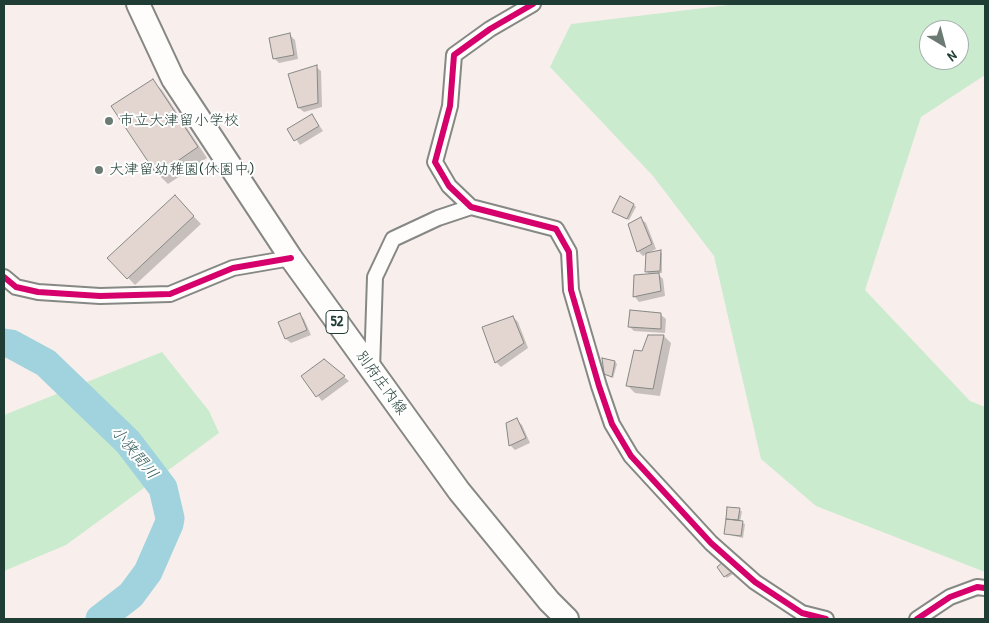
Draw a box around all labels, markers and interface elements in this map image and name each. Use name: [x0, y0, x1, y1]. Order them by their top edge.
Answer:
north arrow: [919, 20, 969, 70]
text: N: [944, 47, 961, 66]
place label: 市立大津留小学校: [119, 112, 239, 130]
marker: 市立大津留小学校: [103, 115, 115, 127]
place label: 大津留幼稚園(休園中): [109, 161, 254, 179]
marker: 大津留幼稚園(休園中): [93, 164, 105, 176]
road number: 52: [326, 311, 348, 334]
street label: 別府庄内線: [352, 347, 410, 419]
water label: 小狭間川: [106, 422, 162, 484]

